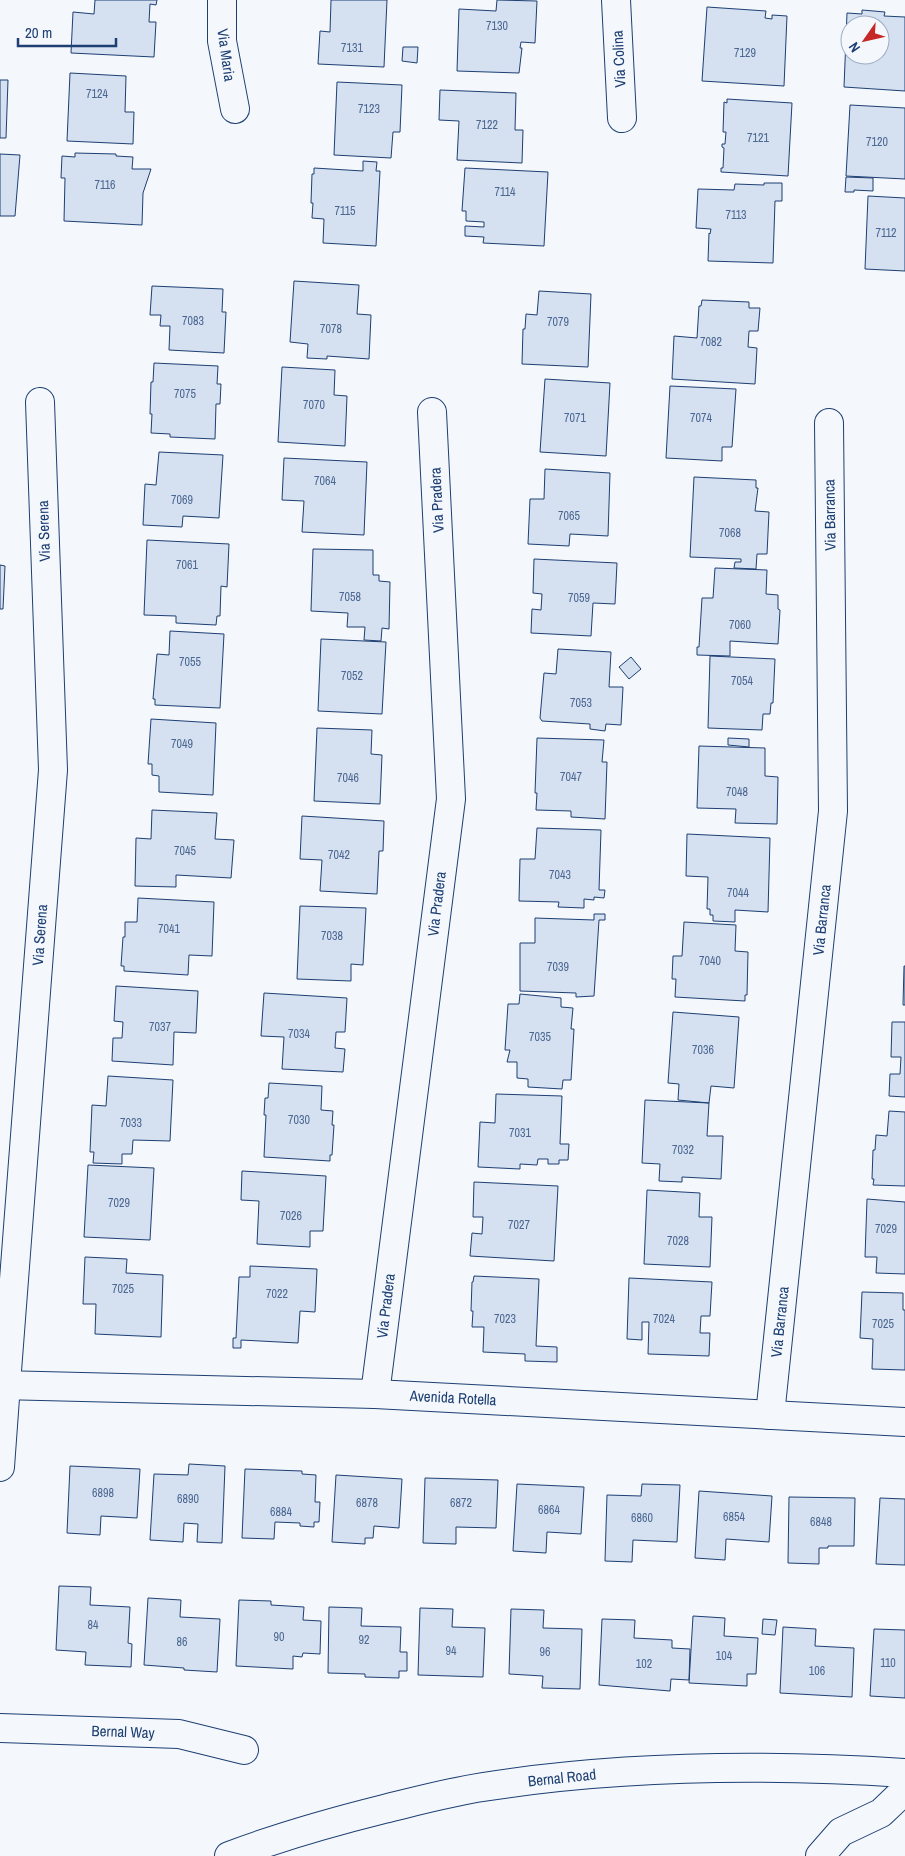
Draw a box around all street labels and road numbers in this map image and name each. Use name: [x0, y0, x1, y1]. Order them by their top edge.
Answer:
street label: Via Maria: [212, 27, 241, 83]
street label: Via Colina: [607, 30, 630, 88]
street label: Via Pradera: [424, 467, 449, 533]
street label: Via Barranca: [818, 479, 841, 551]
street label: Via Serena: [32, 500, 55, 562]
street label: Via Pradera: [422, 870, 451, 938]
street label: Via Barranca: [807, 883, 836, 957]
street label: Via Serena: [27, 903, 52, 966]
street label: Via Pradera: [371, 1272, 400, 1340]
street label: Via Barranca: [765, 1285, 794, 1359]
street label: Avenida Rotella: [408, 1385, 497, 1410]
street label: Bernal Way: [91, 1720, 156, 1743]
street label: Bernal Road: [527, 1763, 597, 1792]

